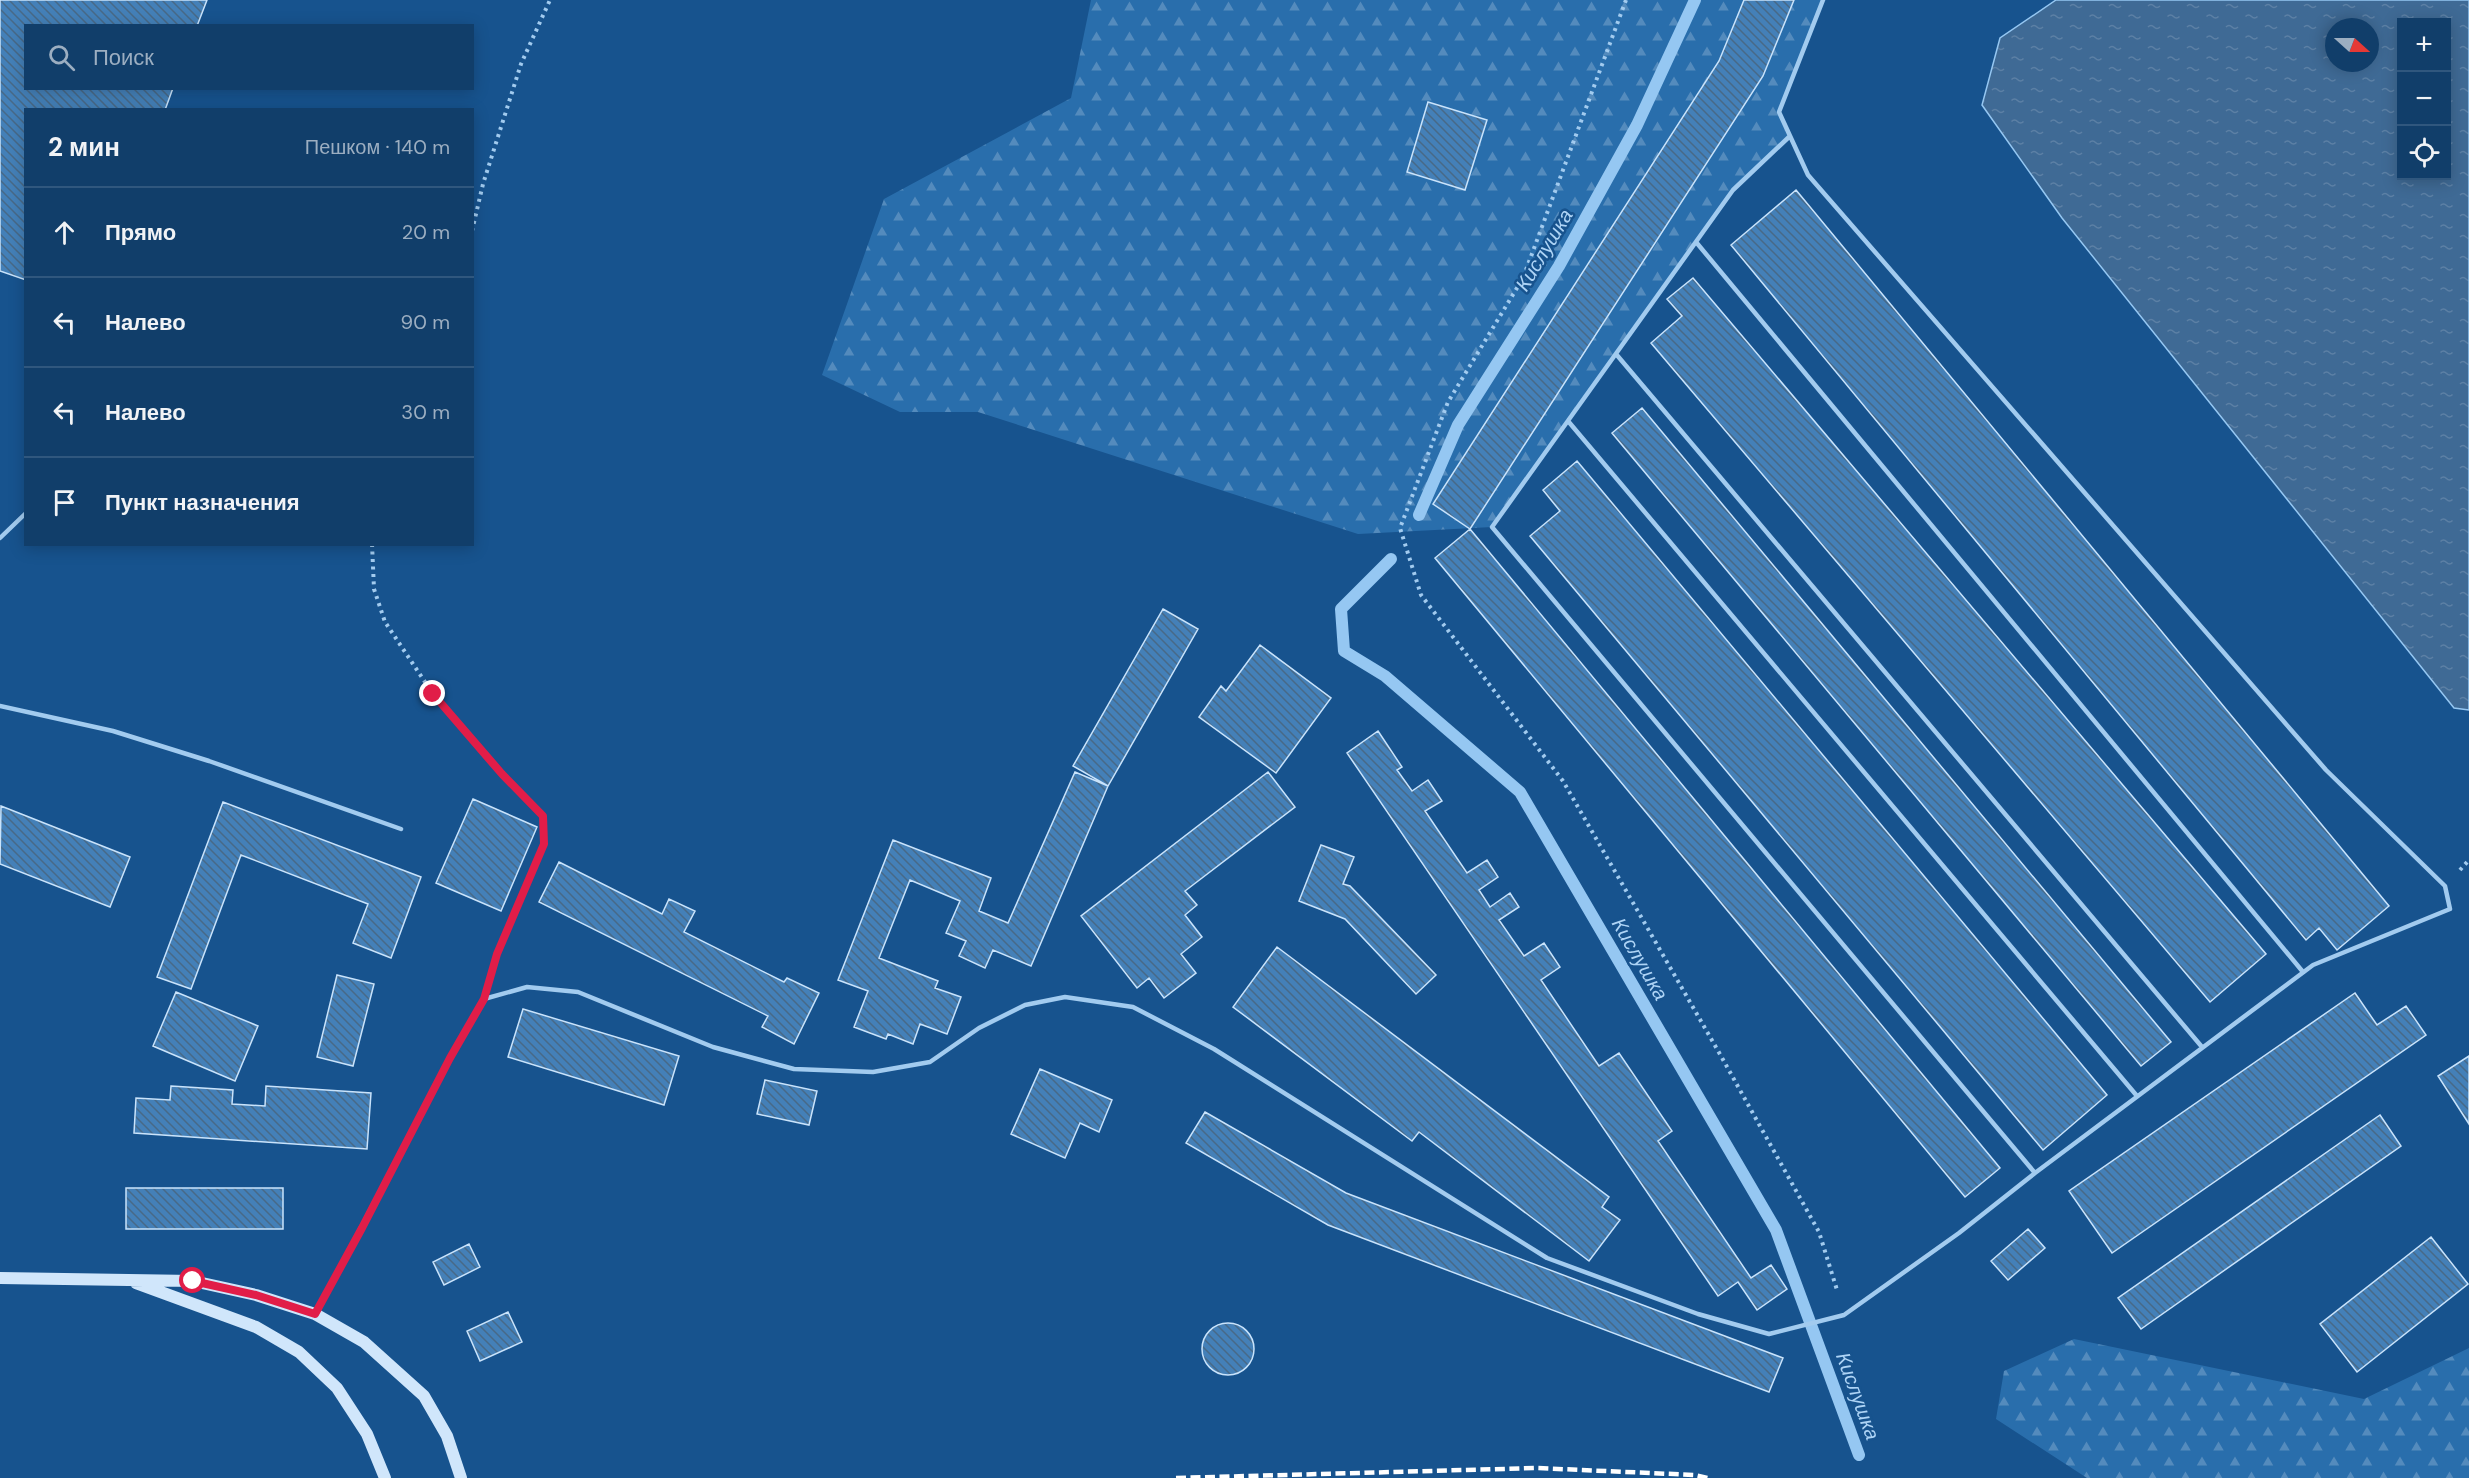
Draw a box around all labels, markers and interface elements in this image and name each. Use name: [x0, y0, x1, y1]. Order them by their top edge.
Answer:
north arrow: [2325, 18, 2379, 72]
map controls: [2397, 18, 2451, 180]
button: +: [2397, 18, 2451, 72]
search box: [24, 24, 474, 90]
icon: search: [45, 41, 78, 74]
text: Поиск: [93, 43, 154, 72]
button: −: [2397, 72, 2451, 126]
button: locate: [2397, 126, 2451, 180]
text: 2 мин: [48, 130, 120, 164]
text: Пешком · 140 m: [305, 134, 450, 160]
water label: Кислушка: [1509, 204, 1579, 296]
icon: ahead: [48, 216, 81, 249]
text: Прямо: [105, 218, 176, 247]
text: 20 m: [402, 219, 450, 245]
icon: left: [48, 306, 81, 339]
text: Налево: [105, 308, 186, 337]
text: 90 m: [401, 309, 450, 335]
icon: left: [48, 396, 81, 429]
text: Налево: [105, 398, 186, 427]
text: 30 m: [401, 399, 450, 425]
icon: arrive: [48, 486, 81, 519]
text: Пункт назначения: [105, 488, 300, 517]
route end: [419, 680, 445, 706]
water label: Кислушка: [1606, 913, 1674, 1005]
route start: [179, 1267, 205, 1293]
water label: Кислушка: [1830, 1349, 1886, 1443]

